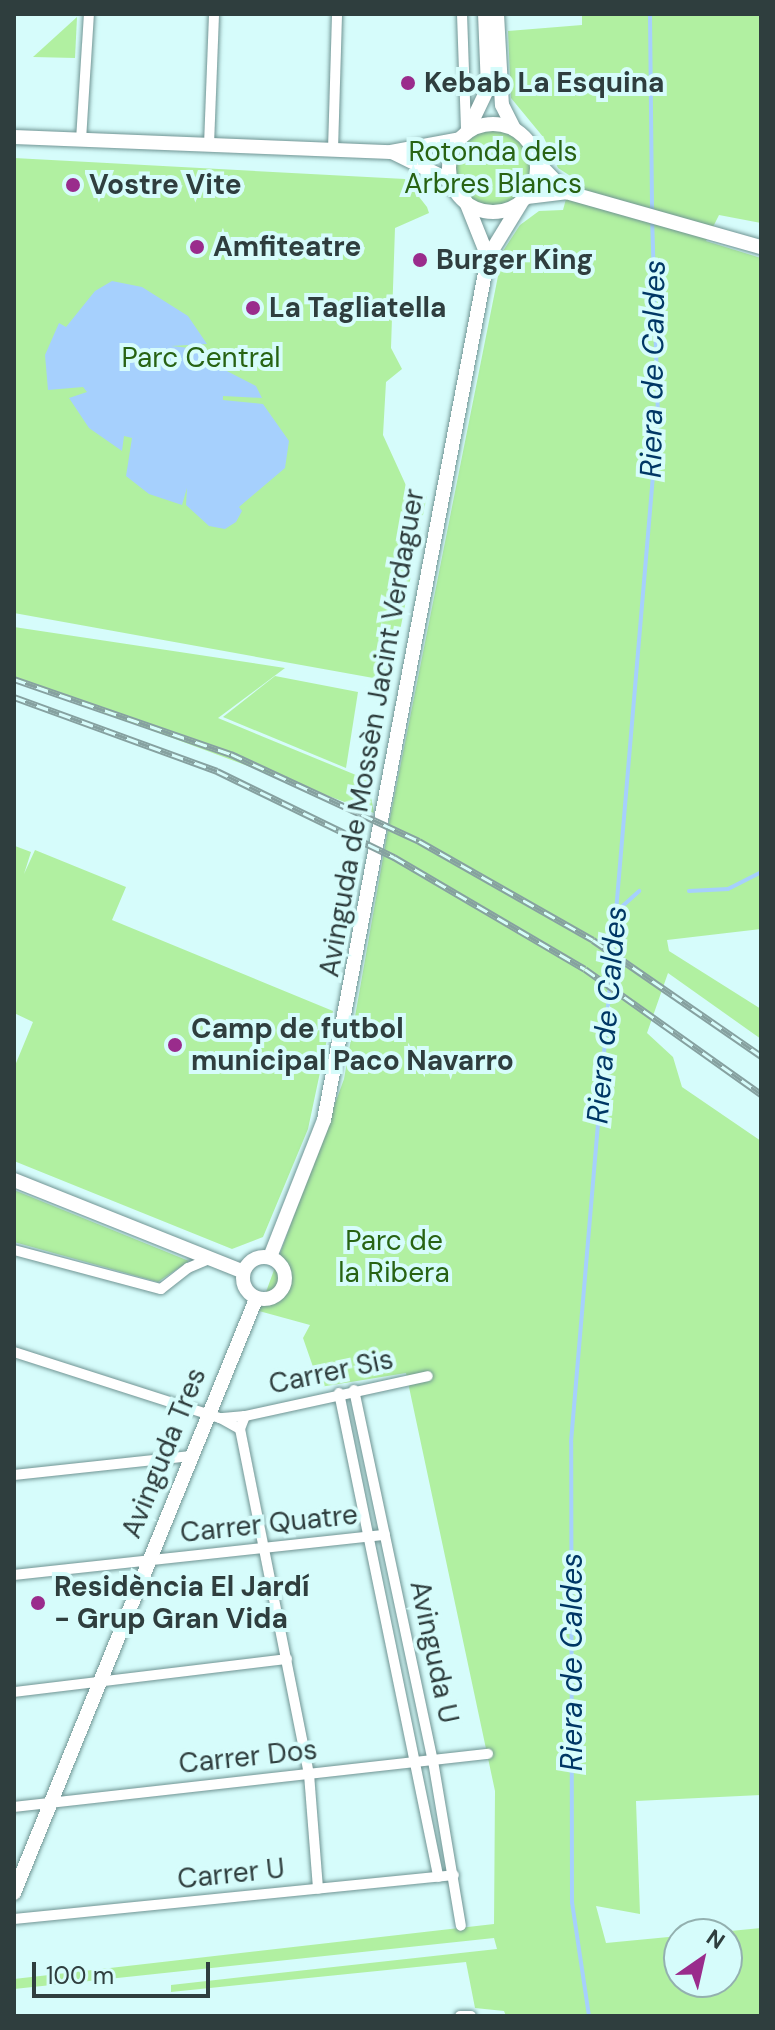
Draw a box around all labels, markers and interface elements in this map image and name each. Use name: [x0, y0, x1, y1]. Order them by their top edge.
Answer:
place label: Kebab La Esquina: [424, 66, 664, 100]
marker: Kebab La Esquina: [399, 74, 417, 92]
park label: Rotonda dels Arbres Blancs: [404, 135, 582, 201]
place label: Vostre Vite: [89, 168, 242, 202]
marker: Vostre Vite: [64, 176, 82, 194]
place label: Amfiteatre: [213, 230, 361, 264]
marker: Amfiteatre: [188, 238, 206, 256]
place label: Burger King: [436, 243, 593, 277]
marker: Burger King: [411, 251, 429, 269]
water label: Riera de Caldes: [633, 260, 673, 478]
place label: La Tagliatella: [269, 291, 446, 325]
marker: La Tagliatella: [244, 299, 262, 317]
park label: Parc Central: [122, 341, 280, 375]
street label: Avinguda de Mossèn Jacint Verdaguer: [312, 486, 432, 980]
water label: Riera de Caldes: [580, 905, 634, 1125]
place label: Camp de futbol municipal Paco Navarro: [191, 1012, 514, 1078]
marker: Camp de futbol municipal Paco Navarro: [166, 1036, 184, 1054]
park label: Parc de la Ribera: [338, 1224, 450, 1290]
street label: Carrer Sis: [266, 1342, 396, 1402]
street label: Avinguda Tres: [115, 1363, 213, 1543]
street label: Carrer Quatre: [178, 1498, 360, 1550]
water label: Riera de Caldes: [554, 1553, 590, 1771]
place label: Residència El Jardí - Grup Gran Vida: [54, 1570, 309, 1636]
street label: Avinguda U: [402, 1578, 466, 1726]
marker: Residència El Jardí - Grup Gran Vida: [29, 1594, 47, 1612]
street label: Carrer Dos: [177, 1733, 319, 1781]
street label: Carrer U: [176, 1852, 286, 1896]
north arrow: [663, 1918, 743, 1998]
text: N: [701, 1923, 730, 1956]
scale bar: [36, 1946, 214, 1996]
text: 100 m: [46, 1960, 114, 1991]

